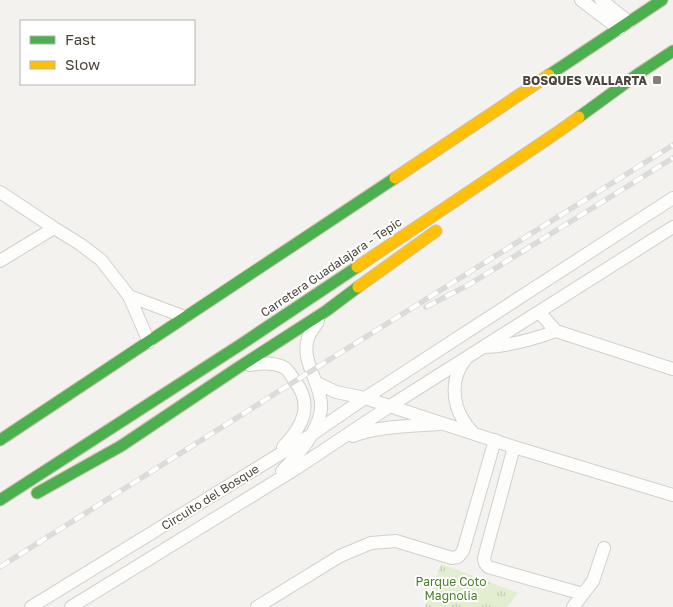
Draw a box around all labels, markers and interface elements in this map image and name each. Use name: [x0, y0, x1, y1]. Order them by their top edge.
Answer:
legend: [20, 20, 195, 85]
text: Fast: [65, 30, 96, 48]
text: Slow: [65, 55, 100, 73]
place label: BOSQUES VALLARTA: [523, 73, 647, 88]
marker: BOSQUES VALLARTA: [651, 74, 663, 86]
street label: Carretera Guadalajara - Tepic: [258, 214, 405, 320]
street label: Circuito del Bosque: [158, 461, 262, 533]
park label: Parque Coto Magnolia: [415, 574, 487, 603]

